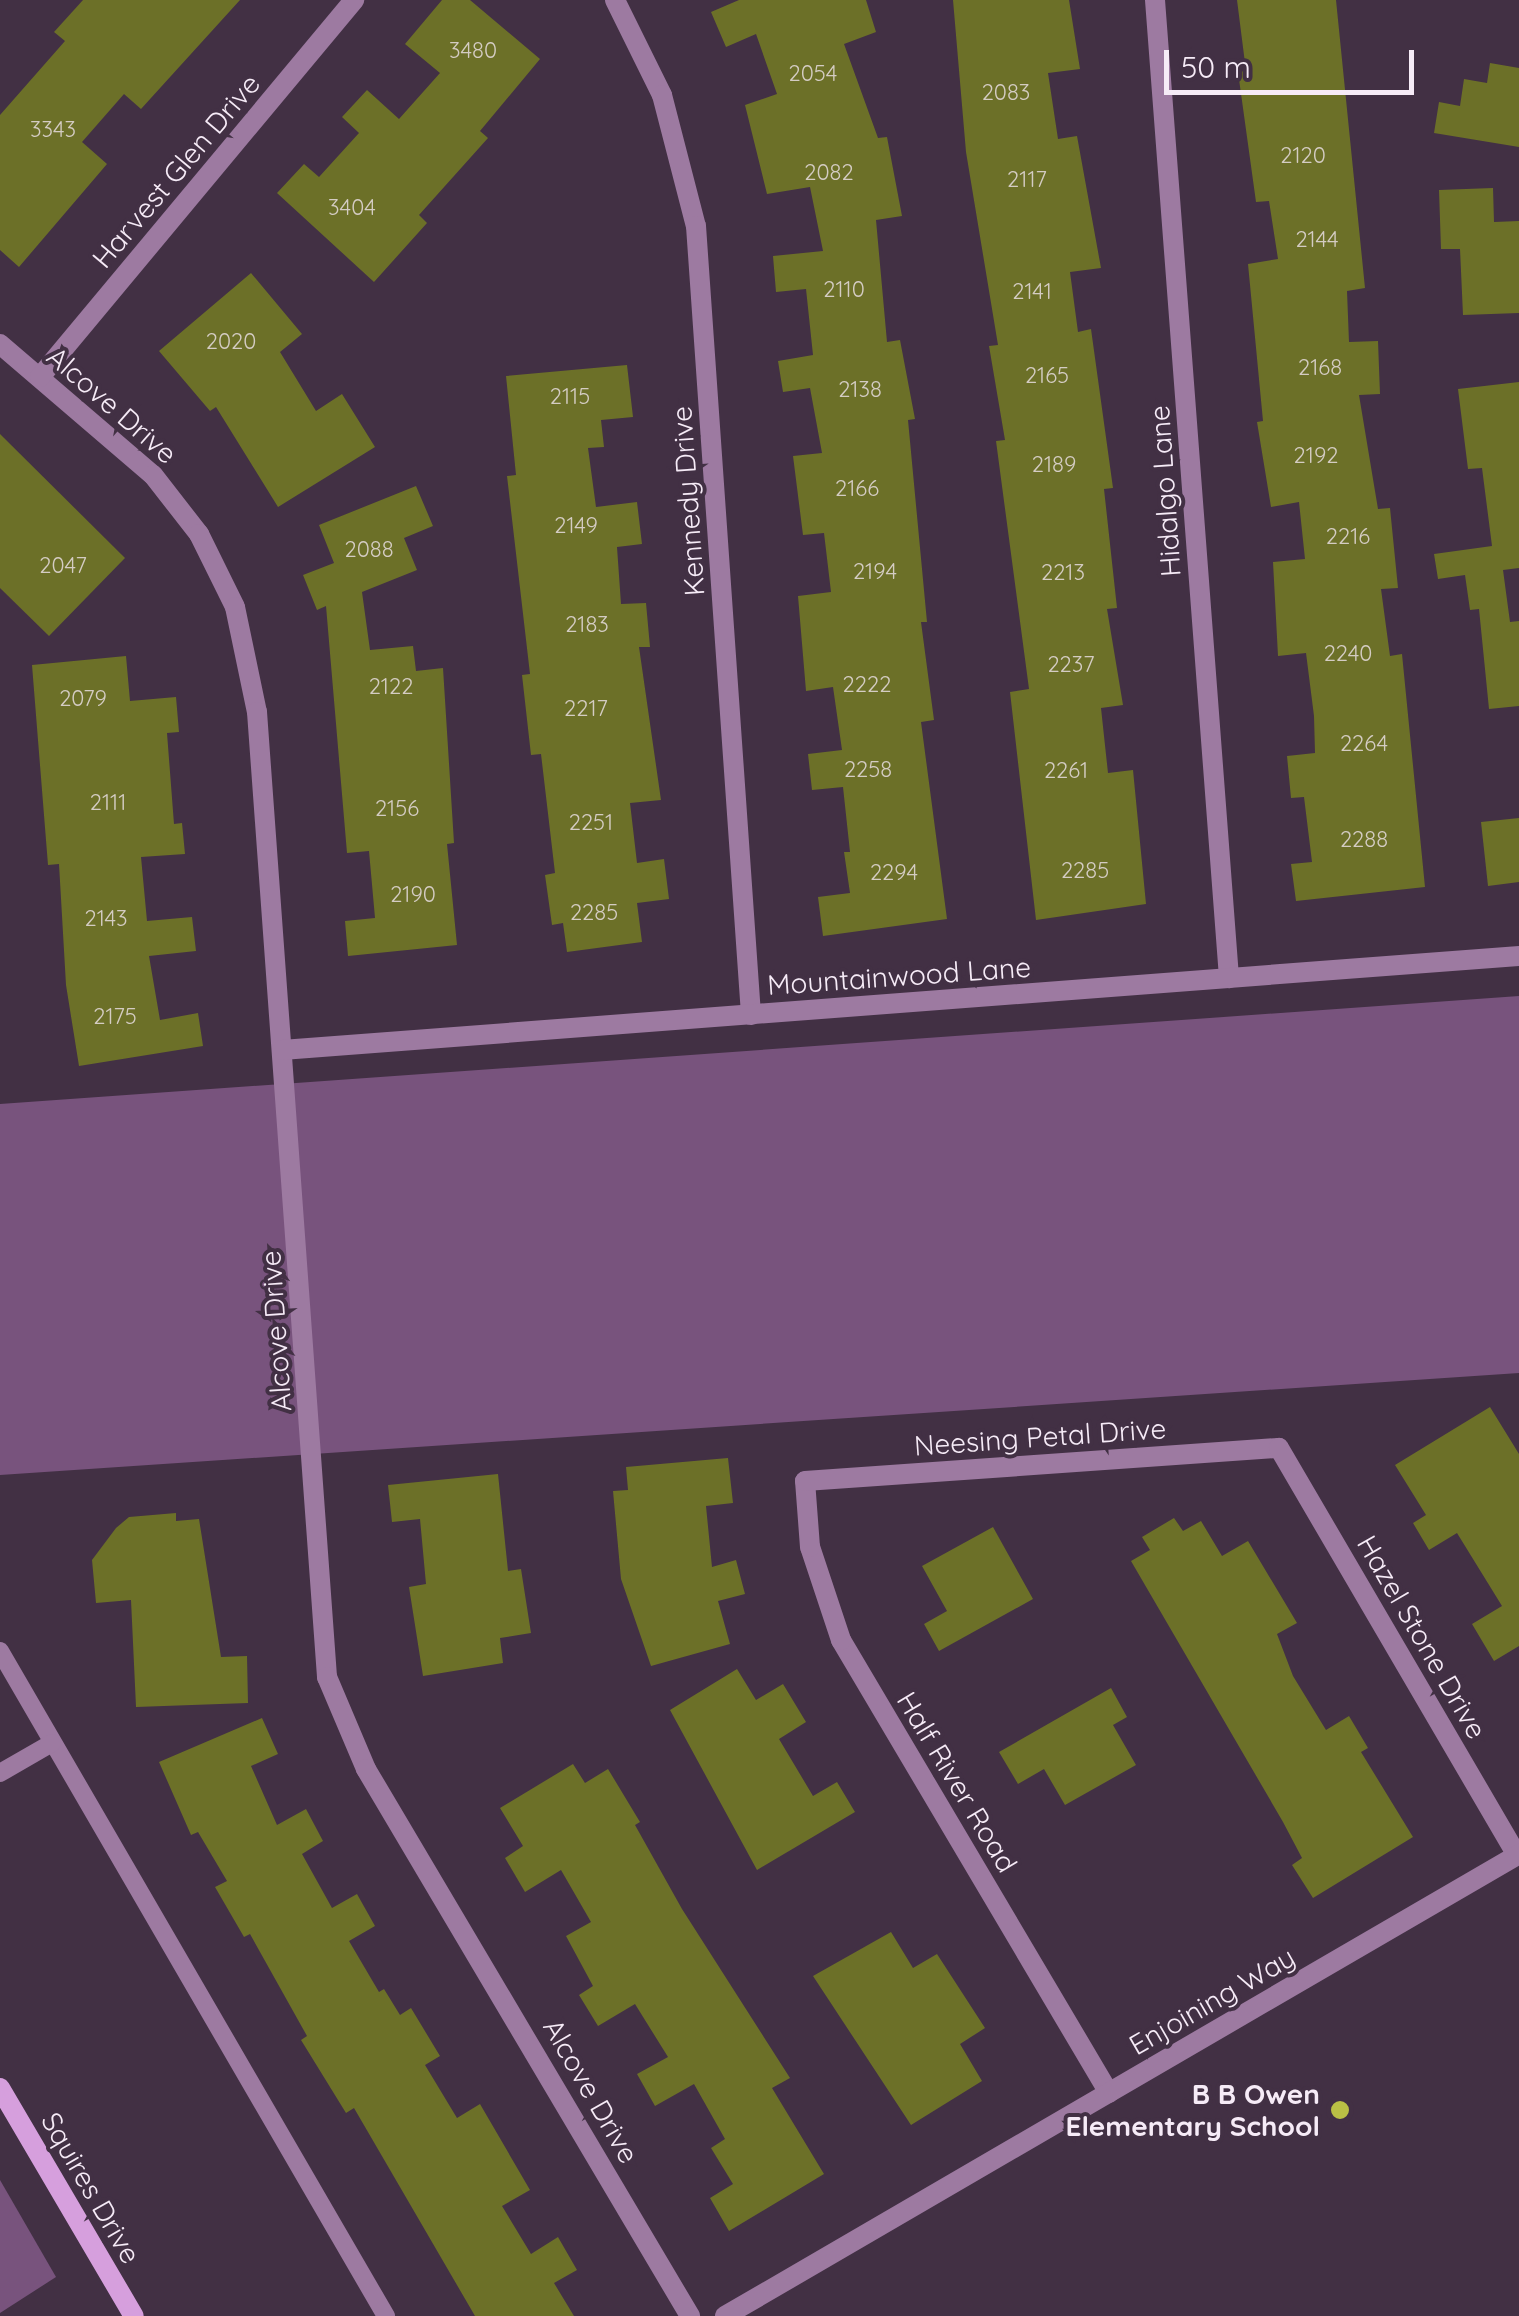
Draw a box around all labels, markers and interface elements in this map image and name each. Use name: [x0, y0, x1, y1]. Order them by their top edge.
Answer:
scale bar: [1169, 30, 1419, 92]
house number: 3480: [449, 38, 497, 64]
text: 50 m: [1181, 48, 1251, 86]
house number: 2054: [789, 61, 837, 87]
street label: Harvest Glen Drive: [85, 67, 267, 275]
house number: 2083: [982, 80, 1030, 106]
house number: 3343: [30, 117, 76, 143]
house number: 2120: [1280, 143, 1326, 169]
house number: 2082: [804, 160, 854, 186]
house number: 2117: [1007, 167, 1047, 193]
house number: 3404: [328, 195, 376, 221]
house number: 2144: [1295, 227, 1339, 253]
house number: 2110: [823, 277, 865, 303]
house number: 2141: [1012, 279, 1052, 305]
house number: 2020: [206, 329, 256, 355]
street label: Alcove Drive: [40, 339, 184, 471]
house number: 2168: [1298, 355, 1342, 381]
house number: 2165: [1025, 363, 1069, 389]
house number: 2138: [838, 377, 882, 403]
house number: 2115: [550, 384, 590, 410]
street label: Hidalgo Lane: [1142, 404, 1188, 578]
street label: Kennedy Drive: [665, 405, 711, 597]
house number: 2192: [1294, 443, 1338, 469]
house number: 2189: [1032, 452, 1076, 478]
house number: 2166: [835, 476, 879, 502]
house number: 2149: [554, 513, 598, 539]
house number: 2216: [1326, 524, 1370, 550]
house number: 2088: [344, 537, 394, 563]
house number: 2047: [39, 553, 87, 579]
house number: 2194: [853, 559, 897, 585]
house number: 2213: [1041, 560, 1085, 586]
house number: 2183: [565, 612, 609, 638]
house number: 2240: [1324, 641, 1372, 667]
house number: 2237: [1047, 652, 1095, 678]
house number: 2222: [843, 672, 891, 698]
house number: 2122: [369, 674, 413, 700]
house number: 2079: [59, 686, 107, 712]
house number: 2217: [564, 696, 608, 722]
house number: 2264: [1340, 731, 1388, 757]
house number: 2258: [844, 757, 892, 783]
house number: 2261: [1044, 758, 1088, 784]
house number: 2111: [90, 790, 126, 816]
house number: 2156: [375, 796, 419, 822]
house number: 2251: [569, 810, 613, 836]
house number: 2288: [1340, 827, 1388, 853]
house number: 2285: [1061, 858, 1109, 884]
house number: 2294: [870, 860, 918, 886]
house number: 2190: [390, 882, 436, 908]
house number: 2285: [570, 900, 618, 926]
house number: 2143: [84, 906, 128, 932]
street label: Mountainwood Lane: [766, 950, 1032, 1002]
house number: 2175: [93, 1004, 137, 1030]
street label: Alcove Drive: [254, 1249, 298, 1413]
street label: Neesing Petal Drive: [913, 1411, 1167, 1463]
street label: Hazel Stone Drive: [1350, 1529, 1494, 1745]
street label: Half River Road: [890, 1686, 1024, 1878]
street label: Enjoining Way: [1123, 1940, 1301, 2062]
street label: Alcove Drive: [536, 2013, 646, 2169]
place label: B B Owen Elementary School: [1066, 2077, 1320, 2143]
marker: B B Owen Elementary School: [1329, 2099, 1351, 2121]
street label: Squires Drive: [34, 2107, 148, 2269]

